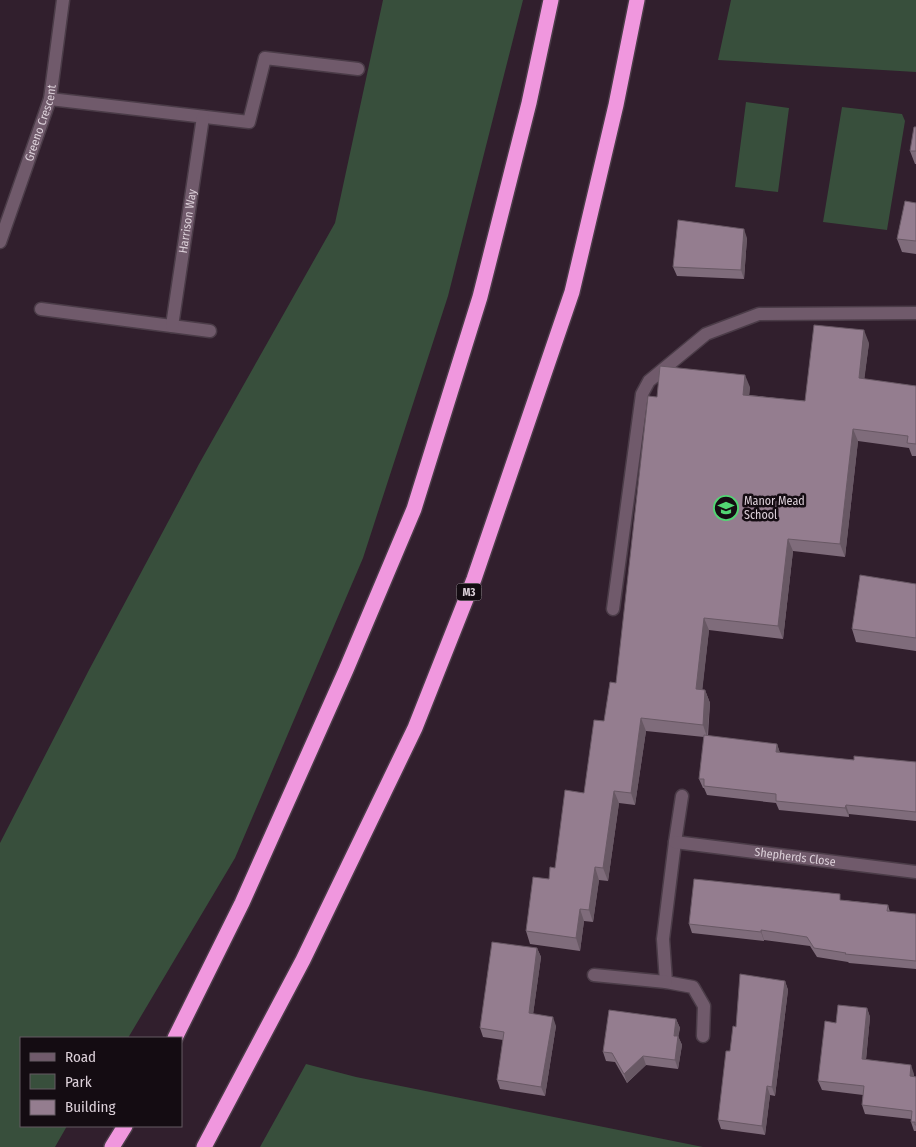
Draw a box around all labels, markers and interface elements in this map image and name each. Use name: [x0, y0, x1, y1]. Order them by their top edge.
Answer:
street label: Greeno Crescent: [22, 84, 59, 163]
street label: Harrison Way: [176, 187, 199, 254]
place label: Manor Mead School: [744, 494, 805, 522]
school or university icon: Manor Mead School: [713, 495, 739, 521]
road number: M3: [456, 584, 482, 600]
street label: Shepherds Close: [754, 845, 836, 869]
legend: [20, 1037, 182, 1127]
text: Road: [65, 1048, 96, 1066]
text: Park: [65, 1073, 92, 1091]
text: Building: [65, 1098, 116, 1116]

